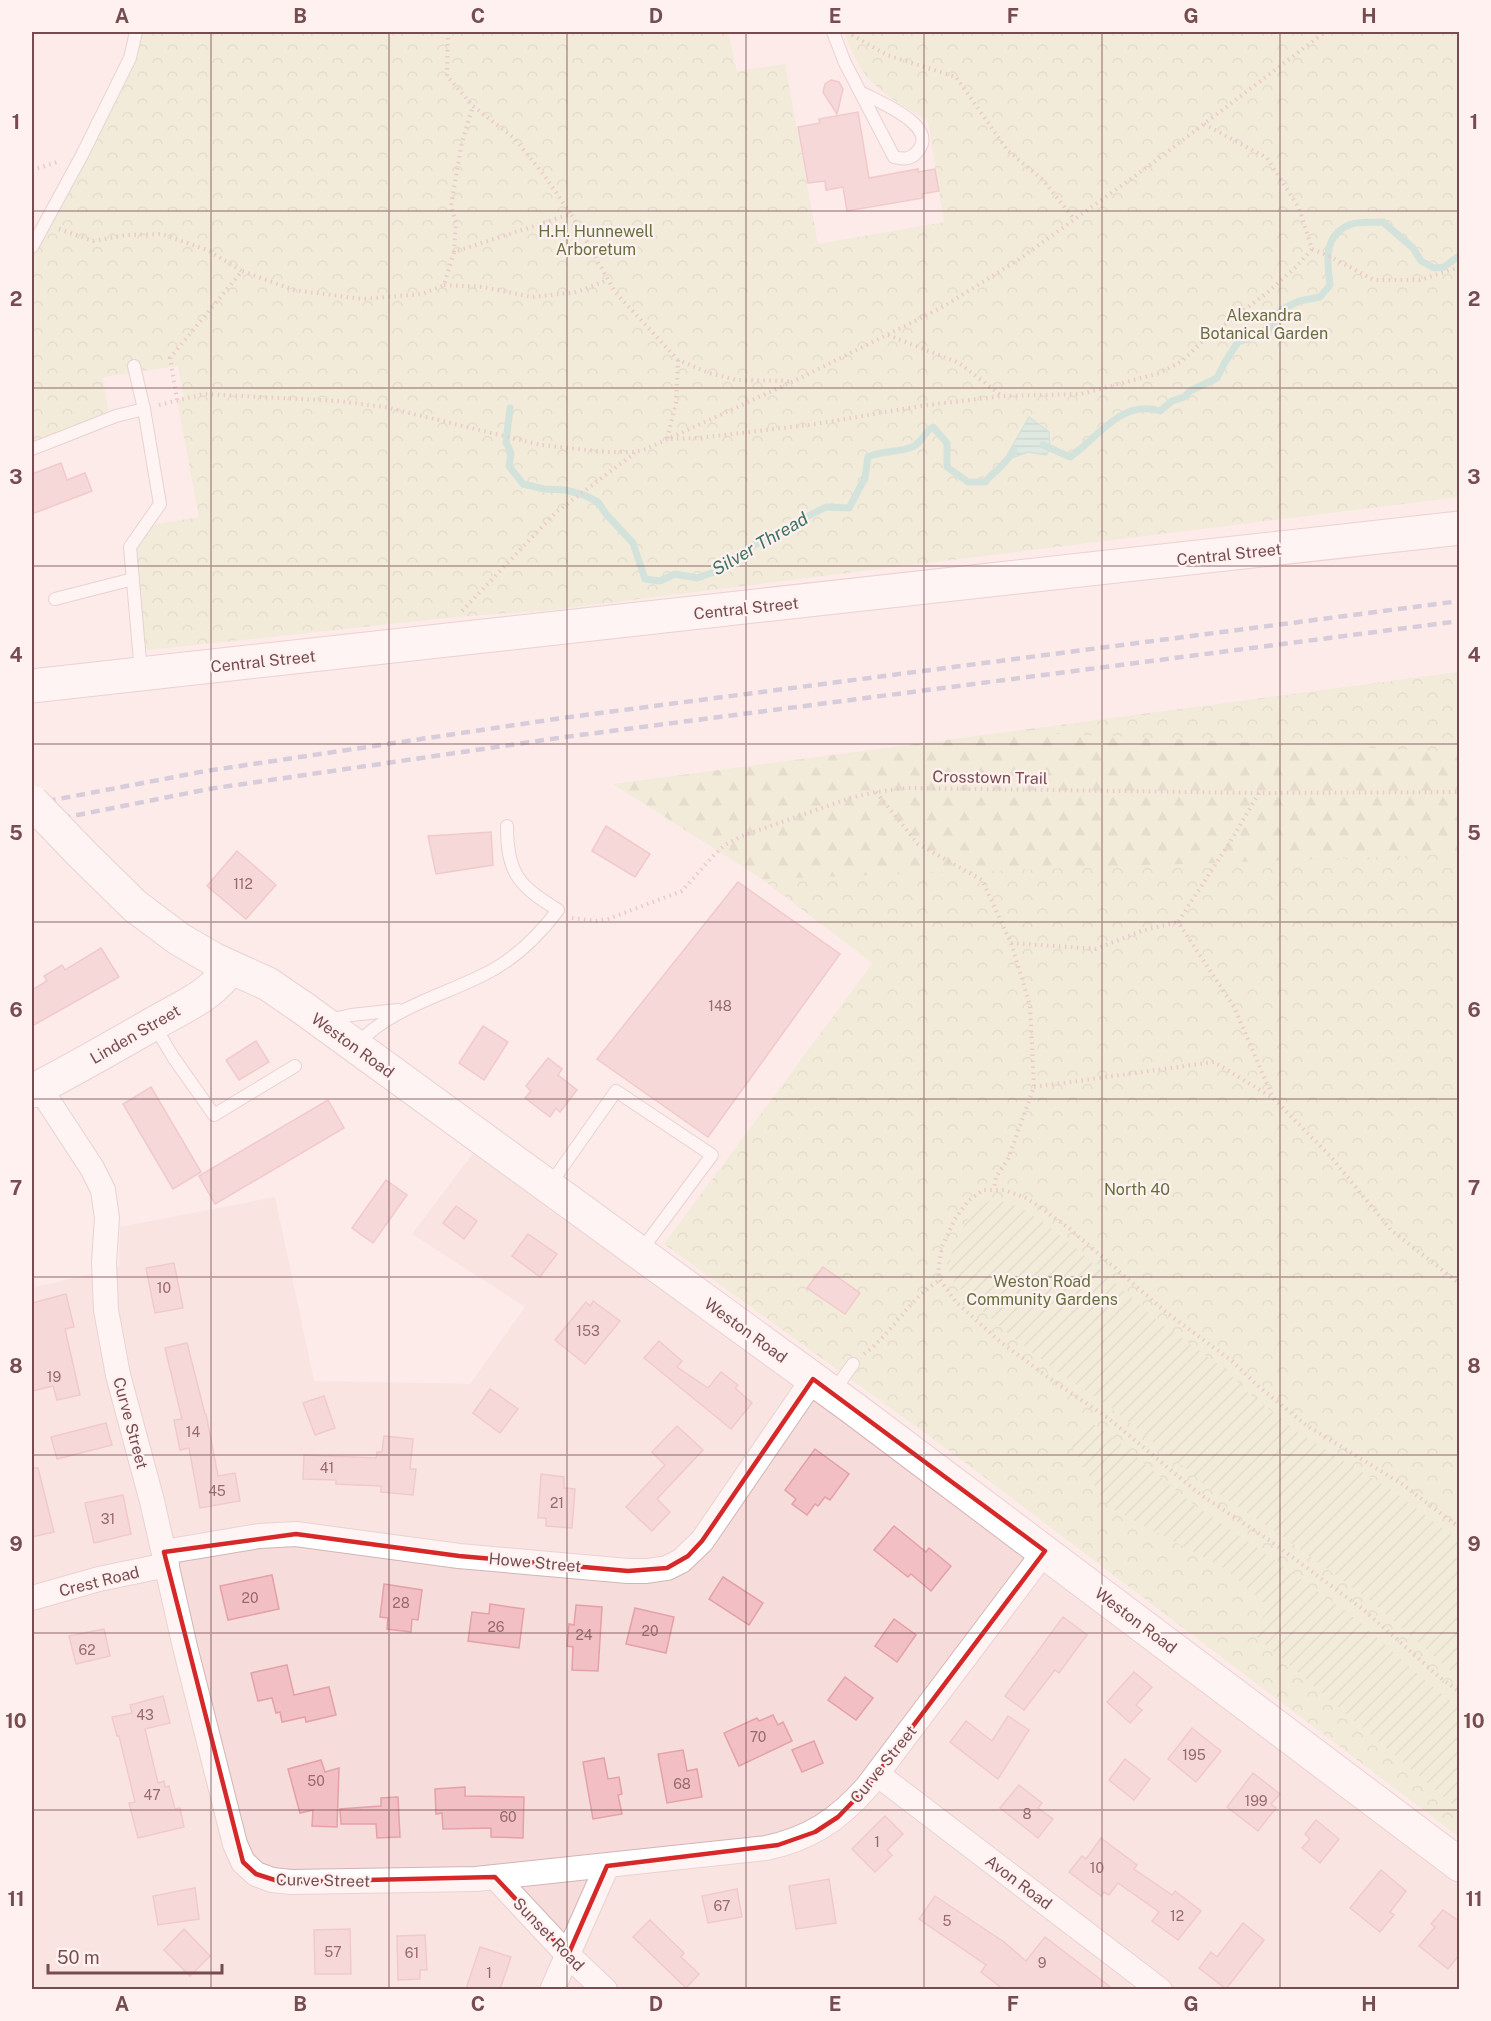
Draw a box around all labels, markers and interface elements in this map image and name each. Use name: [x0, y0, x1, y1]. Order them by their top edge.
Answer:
text: A: [115, 4, 129, 28]
text: B: [293, 4, 307, 28]
text: C: [471, 4, 485, 28]
text: D: [649, 4, 663, 28]
text: E: [829, 4, 841, 28]
text: F: [1007, 4, 1019, 28]
text: G: [1183, 4, 1199, 28]
text: H: [1361, 4, 1377, 28]
text: 1: [12, 110, 20, 134]
text: 1: [1470, 110, 1478, 134]
park label: H.H. Hunnewell Arboretum: [538, 222, 654, 259]
text: 2: [10, 287, 22, 311]
text: 2: [1468, 287, 1480, 311]
park label: Alexandra Botanical Garden: [1200, 306, 1328, 343]
text: 3: [9, 465, 23, 489]
text: 3: [1467, 465, 1481, 489]
water label: Silver Thread: [708, 507, 812, 580]
street label: Central Street: [1176, 540, 1282, 569]
street label: Central Street: [693, 594, 799, 623]
text: 4: [9, 643, 23, 667]
text: 4: [1467, 643, 1481, 667]
street label: Central Street: [210, 647, 316, 676]
street label: Crosstown Trail: [932, 767, 1048, 788]
text: 5: [9, 821, 23, 845]
text: 5: [1467, 821, 1481, 845]
house number: 112: [233, 876, 253, 892]
text: 6: [9, 998, 23, 1022]
house number: 148: [708, 998, 732, 1014]
text: 6: [1467, 998, 1481, 1022]
street label: Linden Street: [87, 1001, 184, 1068]
street label: Weston Road: [308, 1009, 398, 1082]
text: 7: [10, 1176, 22, 1200]
text: 7: [1468, 1176, 1480, 1200]
park label: North 40: [1104, 1180, 1170, 1199]
park label: Weston Road Community Gardens: [966, 1272, 1118, 1309]
house number: 10: [157, 1280, 171, 1296]
street label: Weston Road: [701, 1294, 791, 1367]
house number: 153: [576, 1323, 600, 1339]
text: 8: [9, 1354, 23, 1378]
text: 8: [1467, 1354, 1481, 1378]
house number: 19: [47, 1369, 61, 1385]
street label: Curve Street: [109, 1375, 152, 1471]
house number: 14: [186, 1424, 200, 1440]
house number: 41: [320, 1460, 334, 1476]
house number: 45: [208, 1483, 226, 1499]
house number: 21: [550, 1495, 564, 1511]
house number: 31: [101, 1511, 115, 1527]
text: 9: [9, 1532, 23, 1556]
text: 9: [1467, 1532, 1481, 1556]
street label: Howe Street: [488, 1549, 582, 1576]
street label: Crest Road: [57, 1562, 141, 1601]
street label: Weston Road: [1091, 1583, 1180, 1657]
house number: 20: [242, 1590, 258, 1606]
house number: 28: [392, 1595, 410, 1611]
house number: 26: [487, 1619, 505, 1635]
house number: 20: [642, 1623, 658, 1639]
house number: 24: [575, 1627, 593, 1643]
house number: 62: [78, 1642, 96, 1658]
house number: 43: [136, 1707, 154, 1723]
text: 10: [5, 1709, 27, 1733]
text: 10: [1463, 1709, 1485, 1733]
street label: Curve Street: [846, 1722, 920, 1807]
house number: 70: [750, 1729, 766, 1745]
house number: 195: [1182, 1747, 1206, 1763]
house number: 50: [307, 1773, 325, 1789]
house number: 68: [673, 1776, 691, 1792]
house number: 47: [143, 1787, 161, 1803]
house number: 199: [1244, 1793, 1268, 1809]
house number: 8: [1022, 1806, 1032, 1822]
house number: 60: [499, 1809, 517, 1825]
house number: 1: [874, 1834, 880, 1850]
street label: Avon Road: [982, 1851, 1056, 1914]
house number: 10: [1090, 1860, 1104, 1876]
street label: Curve Street: [276, 1870, 370, 1891]
text: 11: [7, 1887, 25, 1911]
text: 11: [1465, 1887, 1483, 1911]
street label: Sunset Road: [509, 1894, 588, 1975]
house number: 67: [714, 1898, 730, 1914]
house number: 12: [1170, 1908, 1184, 1924]
house number: 5: [943, 1913, 952, 1929]
scale bar: [48, 1937, 222, 1975]
house number: 57: [324, 1944, 342, 1960]
house number: 61: [405, 1945, 419, 1961]
text: 50 m: [57, 1947, 100, 1968]
house number: 9: [1038, 1955, 1047, 1971]
house number: 1: [486, 1965, 492, 1981]
text: A: [115, 1992, 129, 2016]
text: B: [293, 1992, 307, 2016]
text: C: [471, 1992, 485, 2016]
text: D: [649, 1992, 663, 2016]
text: E: [829, 1992, 841, 2016]
text: F: [1007, 1992, 1019, 2016]
text: G: [1183, 1992, 1199, 2016]
text: H: [1361, 1992, 1377, 2016]

